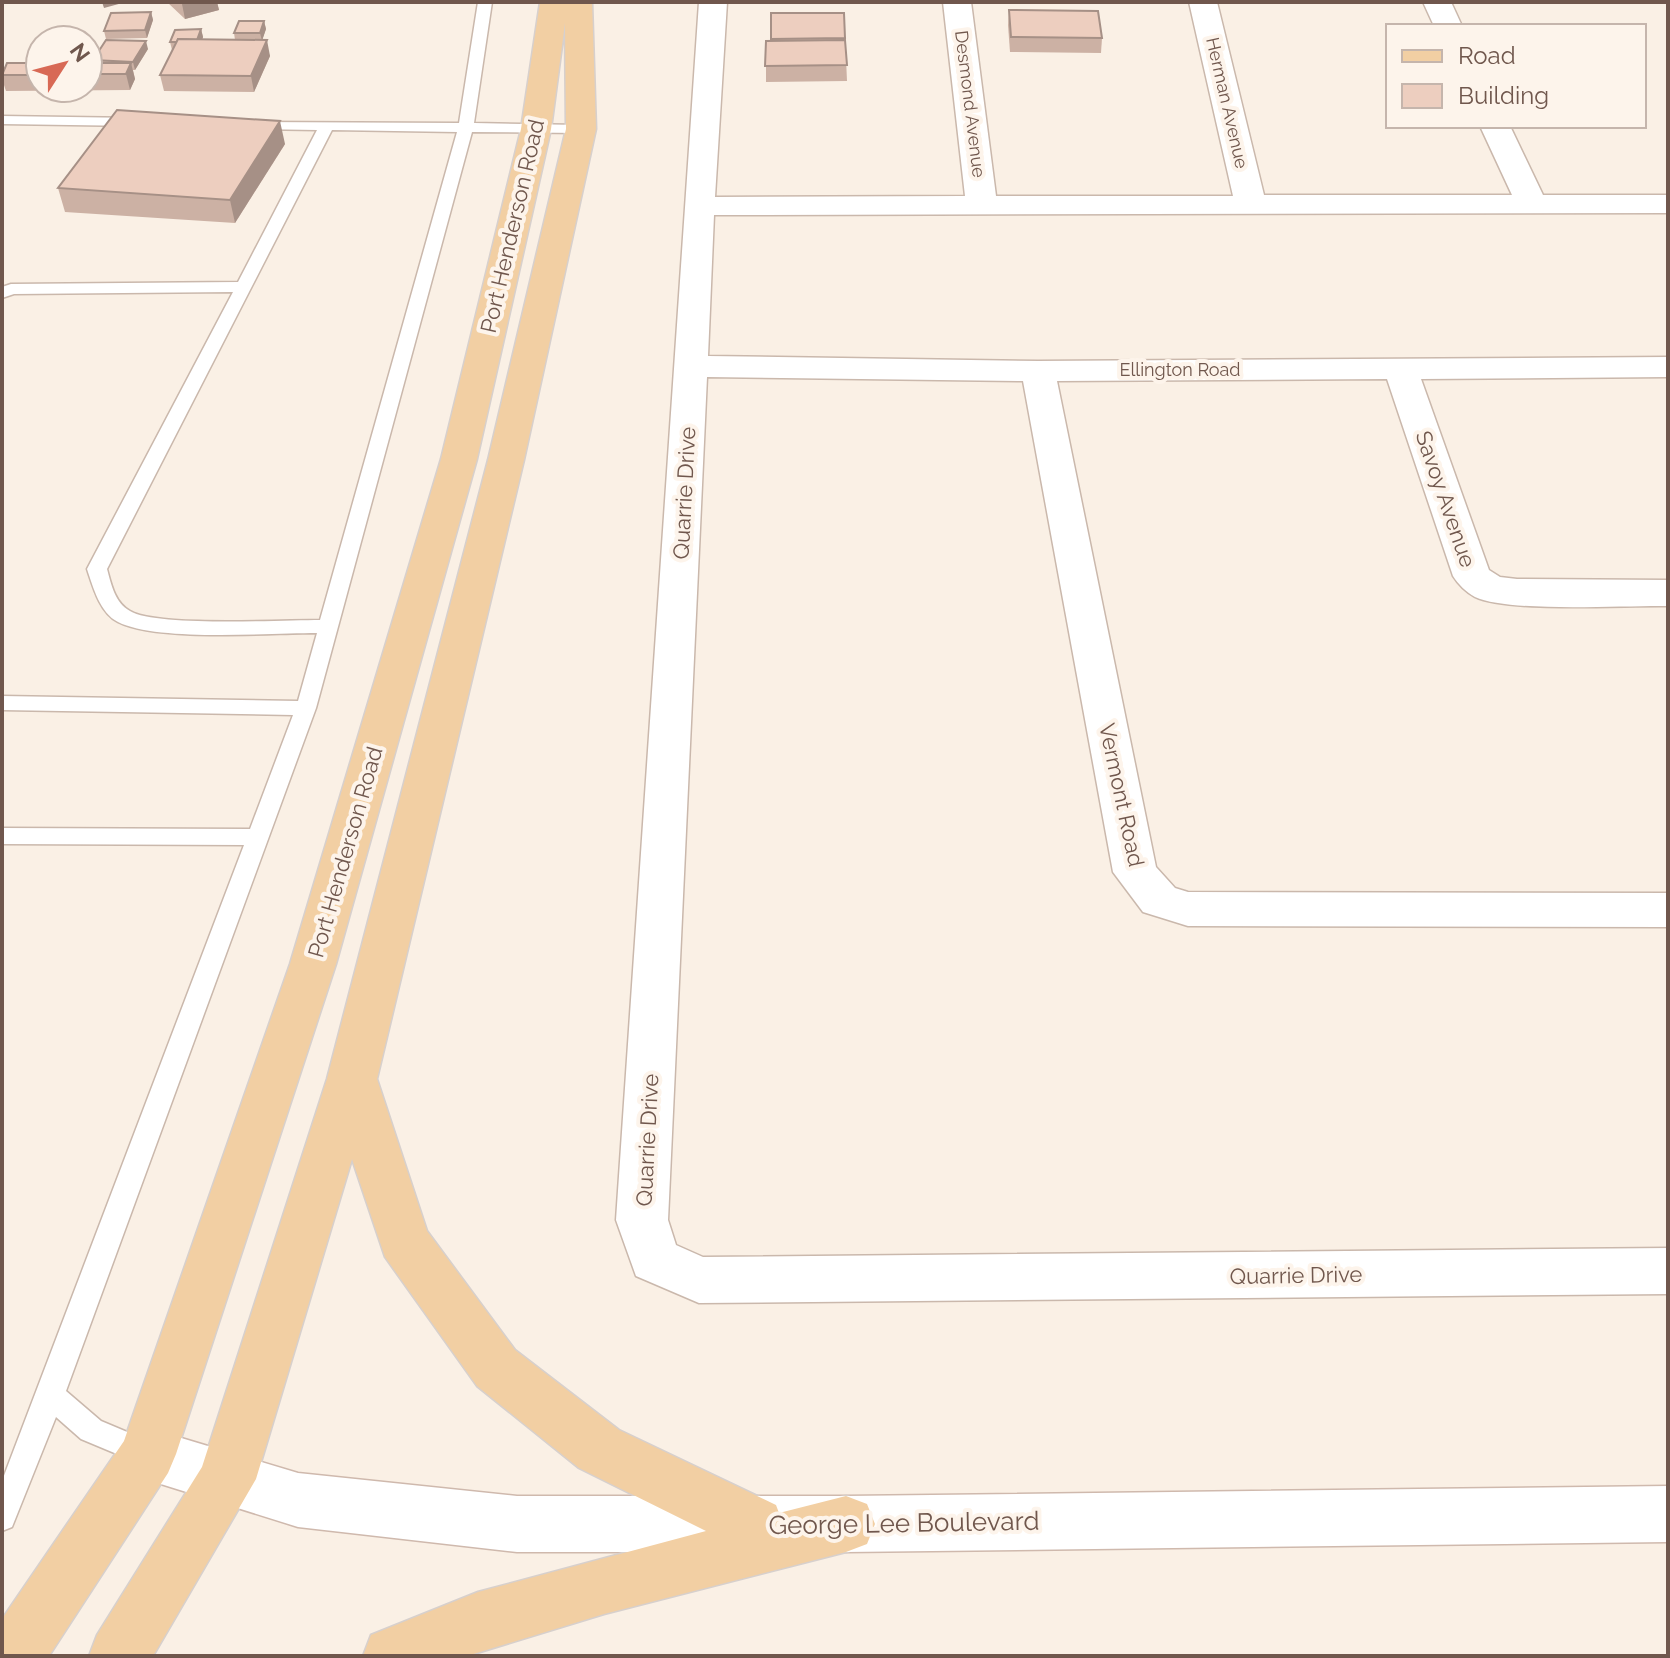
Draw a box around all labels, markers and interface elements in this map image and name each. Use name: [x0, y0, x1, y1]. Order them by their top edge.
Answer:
north arrow: [24, 24, 104, 104]
legend: [1386, 24, 1646, 128]
street label: Desmond Avenue: [951, 29, 990, 179]
street label: Herman Avenue: [1202, 35, 1253, 171]
text: N: [65, 38, 96, 67]
text: Road: [1458, 41, 1516, 70]
text: Building: [1458, 81, 1549, 110]
street label: Port Henderson Road: [475, 117, 549, 335]
street label: Ellington Road: [1119, 359, 1241, 380]
street label: Quarrie Drive: [668, 426, 700, 560]
street label: Savoy Avenue: [1411, 427, 1482, 571]
street label: Vermont Road: [1094, 721, 1150, 869]
street label: Port Henderson Road: [302, 743, 388, 961]
street label: Quarrie Drive: [631, 1073, 663, 1207]
street label: Quarrie Drive: [1229, 1261, 1363, 1289]
street label: George Lee Boulevard: [768, 1506, 1040, 1540]

